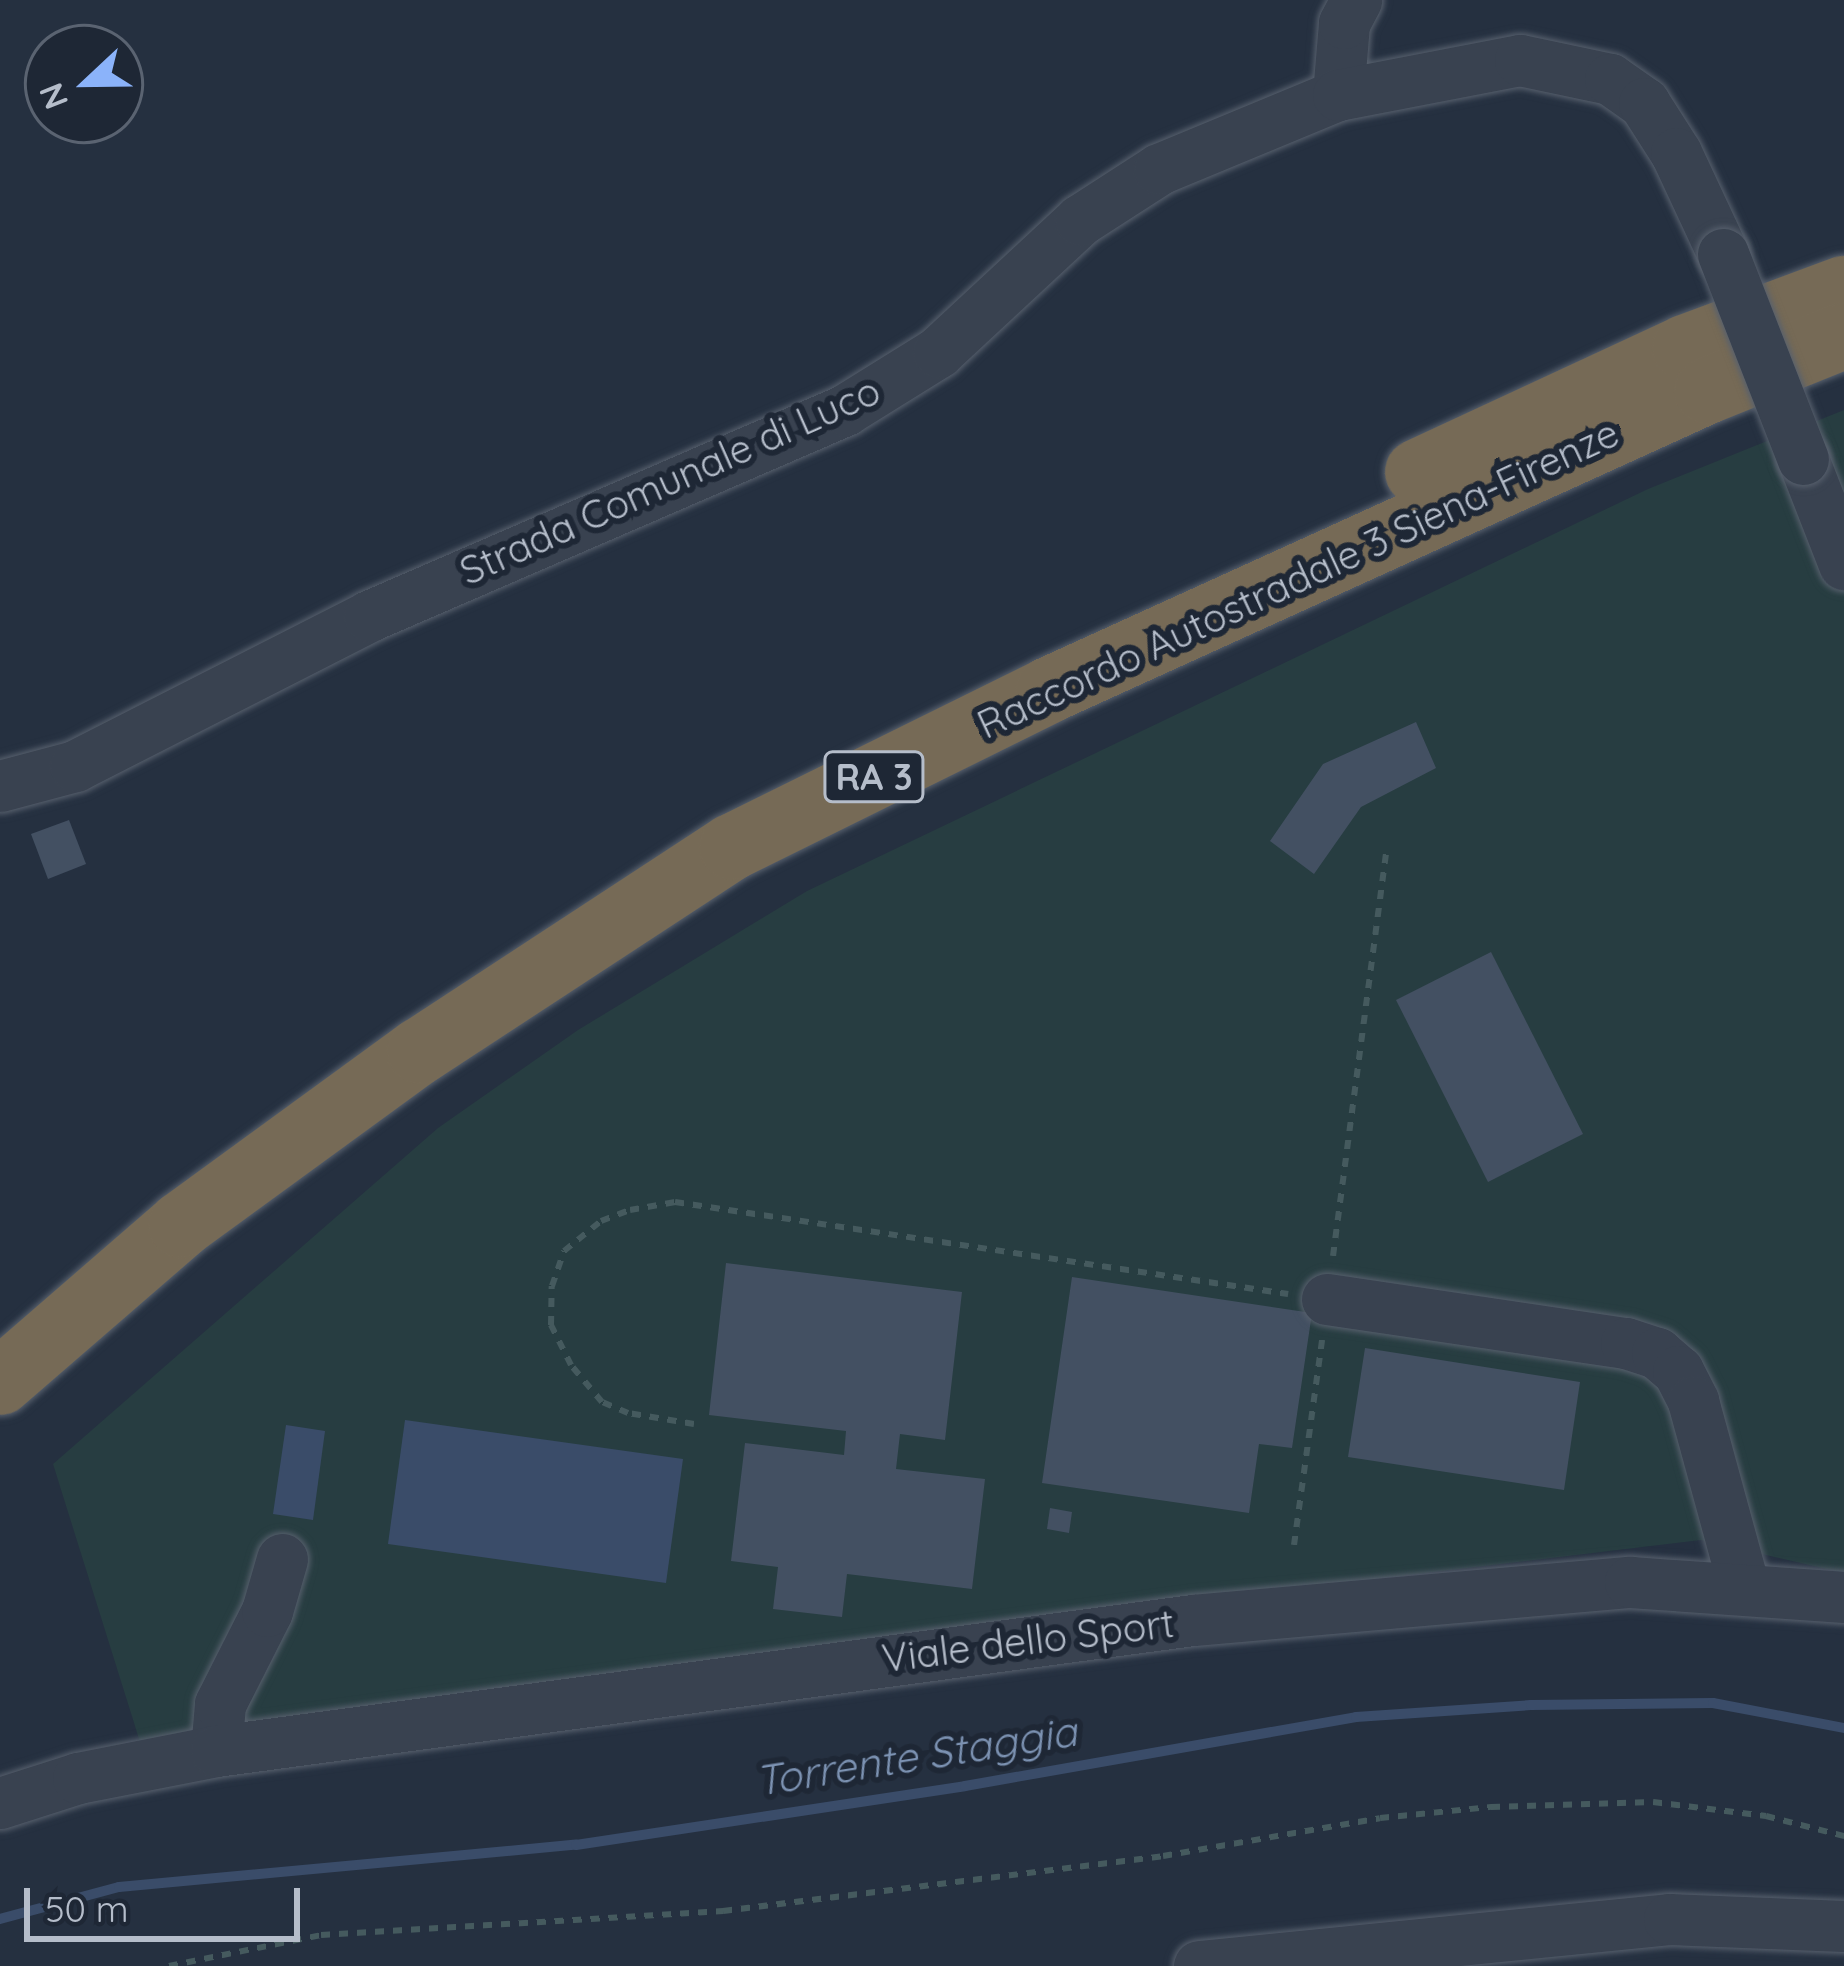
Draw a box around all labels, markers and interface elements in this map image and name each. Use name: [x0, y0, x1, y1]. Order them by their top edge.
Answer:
north arrow: [24, 24, 144, 144]
text: N: [29, 78, 76, 115]
street label: Strada Comunale di Luco: [453, 367, 887, 595]
street label: Raccordo Autostradale 3 Siena-Firenze: [970, 409, 1626, 749]
road number: RA 3: [823, 747, 925, 807]
street label: Viale dello Sport: [879, 1600, 1177, 1682]
water label: Torrente Staggia: [752, 1706, 1080, 1806]
scale bar: [30, 1864, 306, 1938]
text: 50 m: [45, 1886, 129, 1931]

